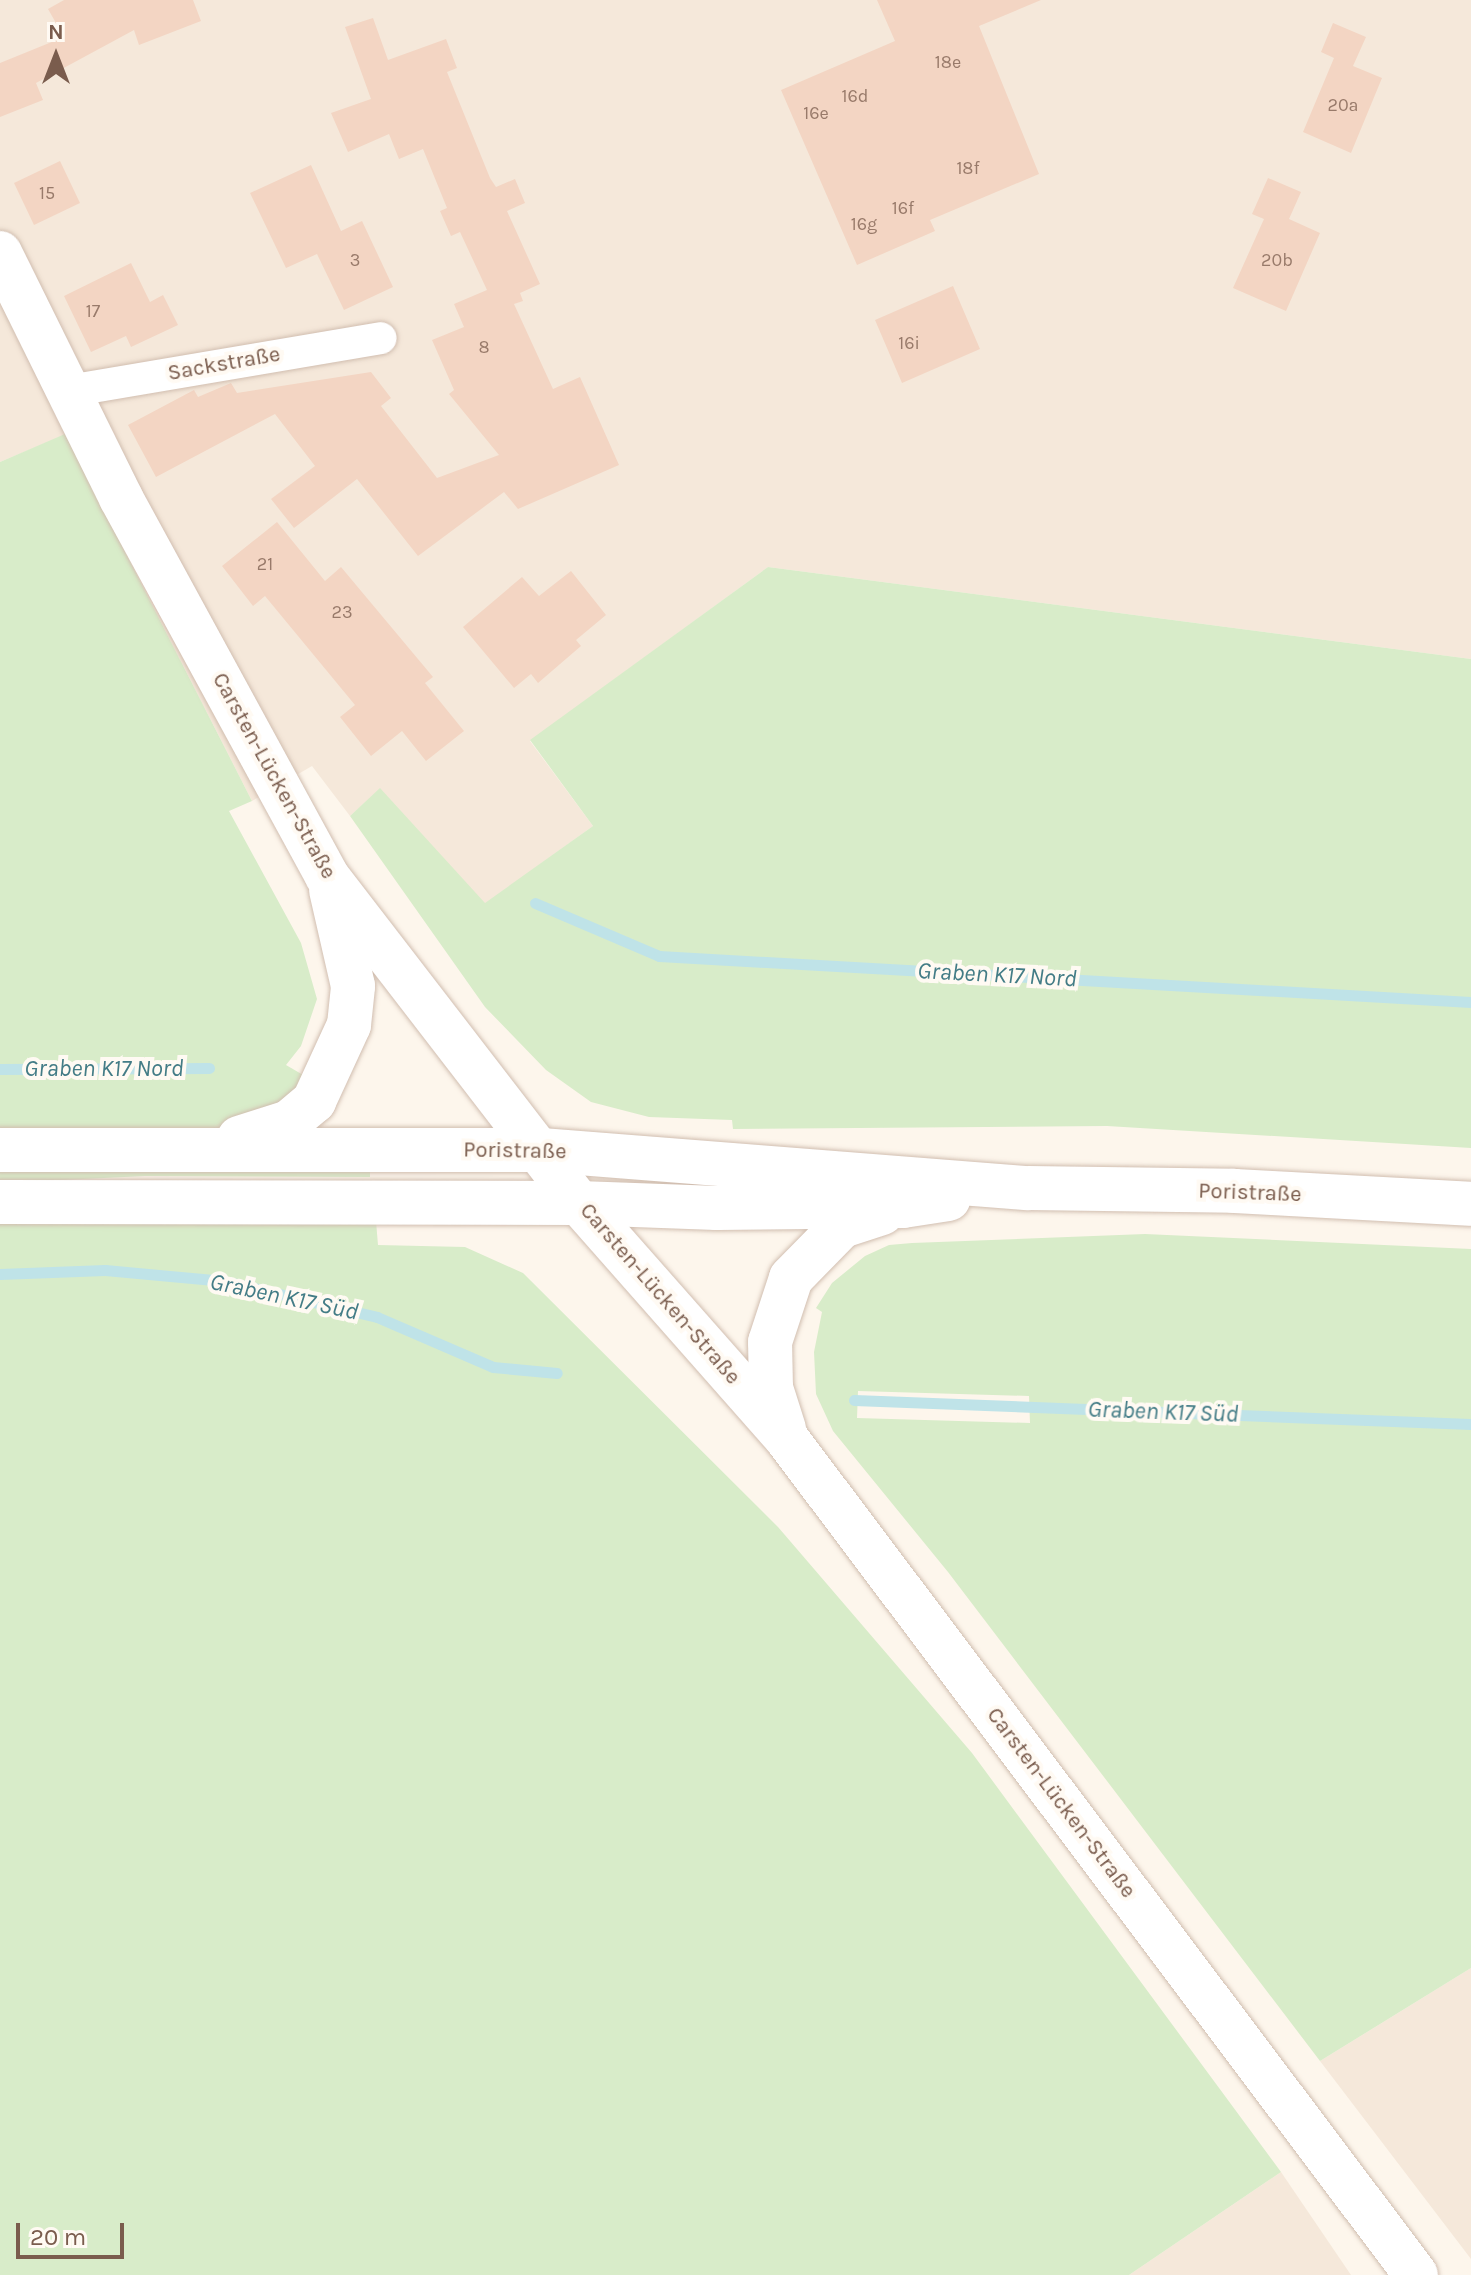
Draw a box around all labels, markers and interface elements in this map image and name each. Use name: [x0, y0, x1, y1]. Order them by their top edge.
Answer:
north arrow: [16, 16, 96, 96]
text: N: [48, 19, 64, 45]
house number: 18e: [935, 51, 961, 73]
house number: 16d: [842, 85, 868, 107]
house number: 20a: [1327, 94, 1359, 116]
house number: 16e: [803, 102, 829, 124]
house number: 18f: [956, 157, 980, 179]
house number: 15: [39, 182, 55, 204]
house number: 16f: [892, 197, 914, 219]
house number: 16g: [851, 213, 877, 235]
house number: 3: [350, 249, 360, 271]
house number: 20b: [1261, 249, 1293, 271]
house number: 17: [86, 300, 100, 322]
house number: 16i: [898, 332, 920, 354]
house number: 8: [478, 336, 490, 358]
street label: Sackstraße: [166, 341, 282, 387]
house number: 21: [257, 553, 273, 575]
house number: 23: [331, 601, 353, 623]
street label: Carsten-Lücken-Straße: [206, 668, 342, 884]
water label: Graben K17 Nord: [917, 956, 1077, 994]
water label: Graben K17 Nord: [24, 1055, 184, 1083]
street label: Poristraße: [463, 1137, 567, 1165]
street label: Poristraße: [1198, 1178, 1302, 1208]
street label: Carsten-Lücken-Straße: [574, 1198, 746, 1390]
water label: Graben K17 Süd: [207, 1267, 361, 1327]
water label: Graben K17 Süd: [1087, 1395, 1239, 1429]
street label: Carsten-Lücken-Straße: [981, 1703, 1141, 1903]
scale bar: [20, 2207, 128, 2257]
text: 20 m: [30, 2223, 86, 2251]

